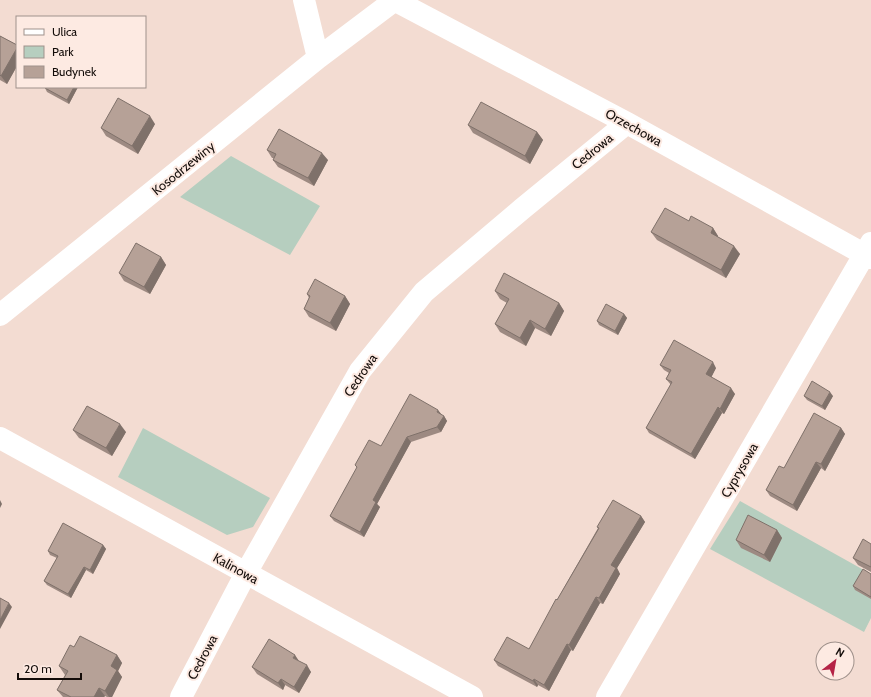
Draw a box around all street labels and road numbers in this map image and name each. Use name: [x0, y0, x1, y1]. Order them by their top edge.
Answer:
street label: Orzechowa: [603, 105, 666, 149]
street label: Cedrowa: [568, 129, 616, 172]
street label: Kosodrzewiny: [148, 137, 218, 198]
street label: Cedrowa: [340, 350, 381, 400]
street label: Cyprysowa: [717, 439, 761, 500]
street label: Kalinowa: [211, 549, 262, 587]
street label: Cedrowa: [184, 631, 221, 682]

